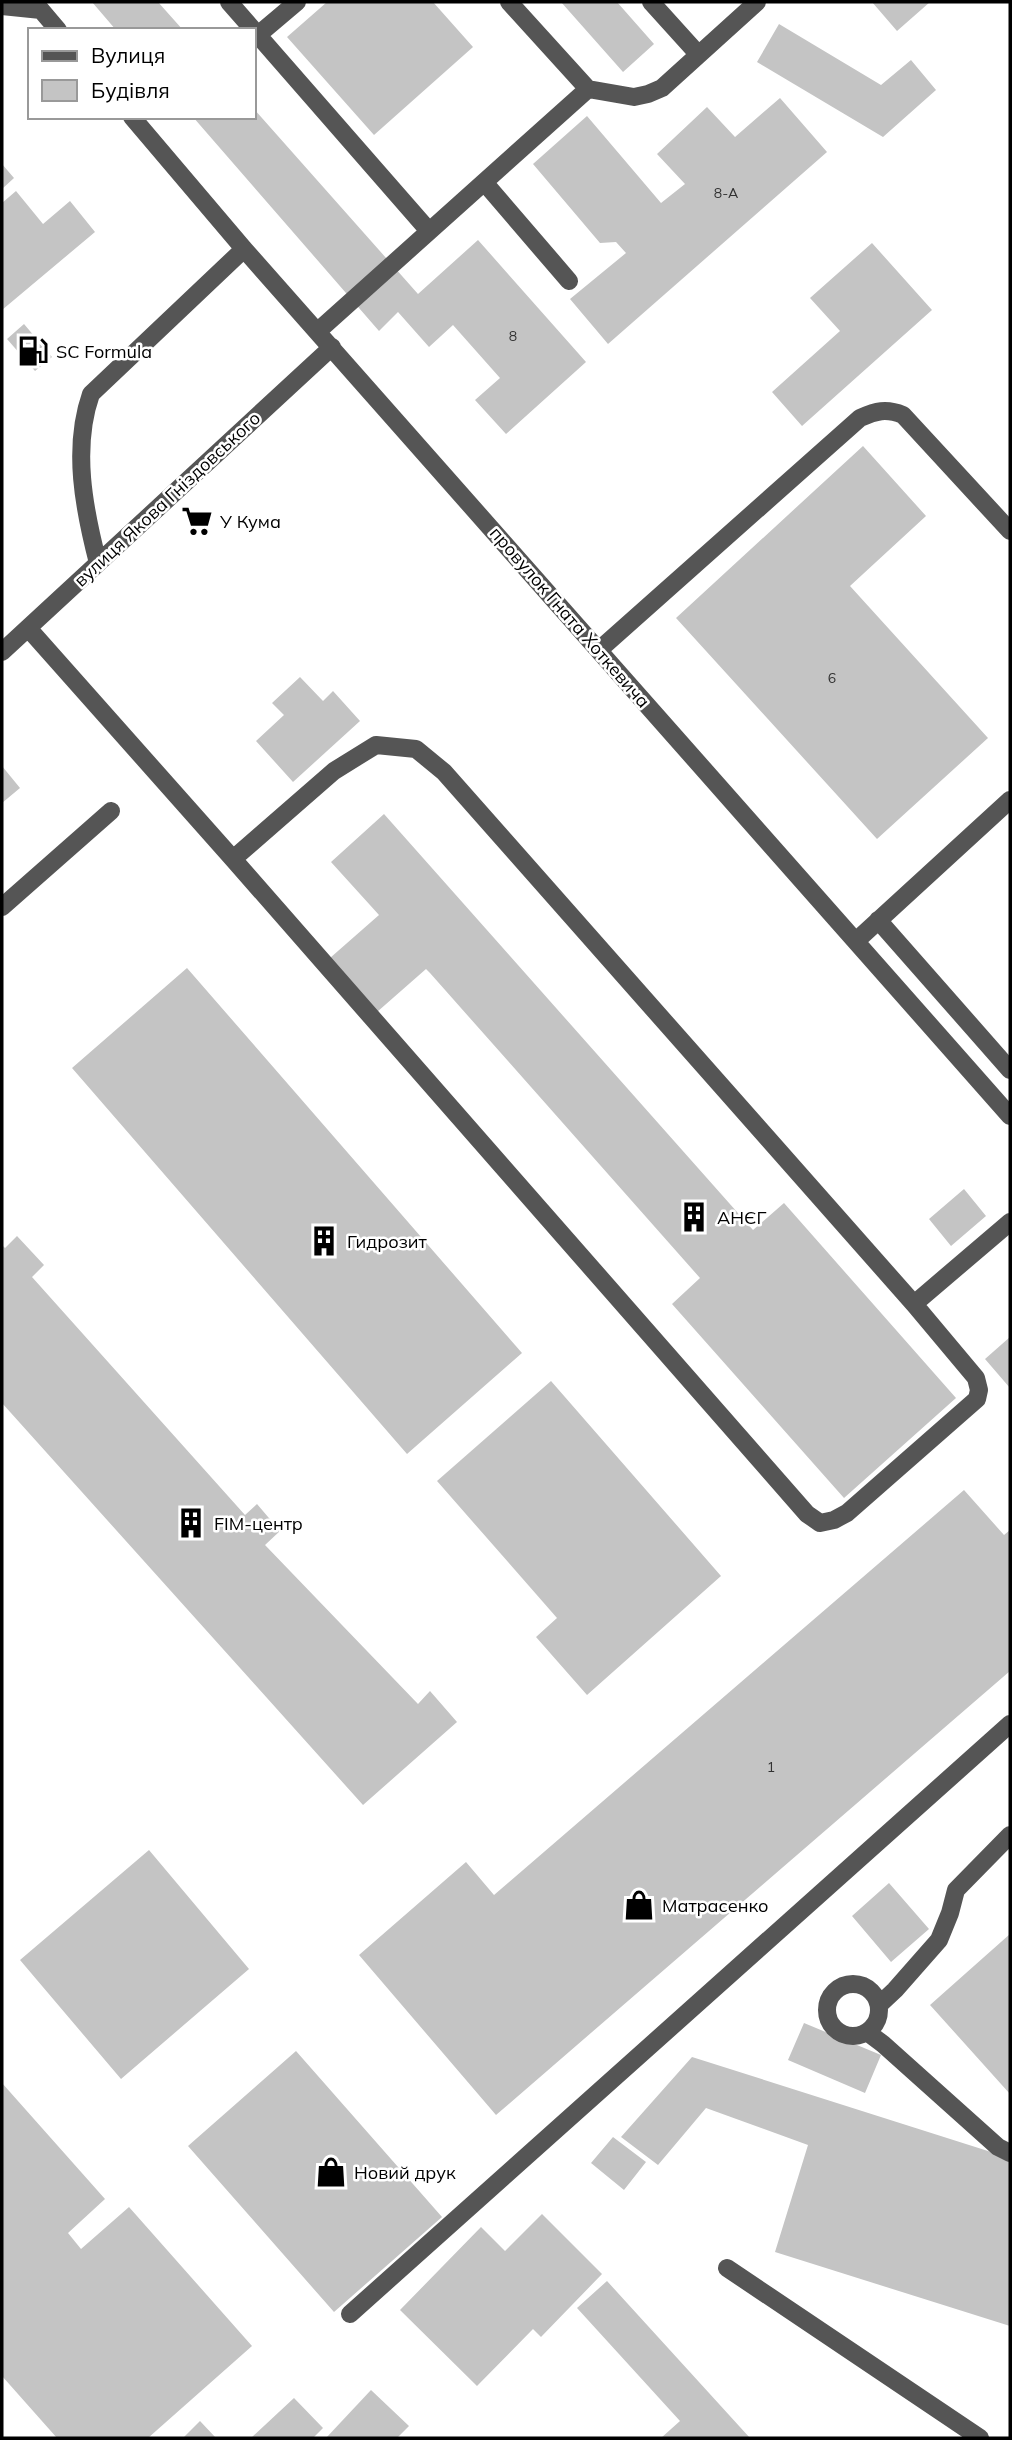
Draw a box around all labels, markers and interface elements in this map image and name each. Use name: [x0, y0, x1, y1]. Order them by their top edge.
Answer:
legend: [28, 28, 256, 119]
text: Вулиця: [91, 42, 165, 68]
text: Будівля: [91, 77, 170, 103]
house number: 8-А: [714, 184, 739, 202]
house number: 8: [509, 327, 517, 345]
fuel station icon: SC Formula: [16, 334, 50, 368]
place label: SC Formula: [56, 340, 152, 363]
street label: вулиця Якова Гніздовського: [69, 407, 265, 591]
supermarket icon: У Кума: [180, 504, 214, 538]
place label: У Кума: [219, 510, 281, 533]
street label: провулок Гната Хоткевича: [485, 522, 655, 712]
house number: 6: [828, 669, 836, 687]
building icon: АНЄГ: [677, 1200, 711, 1234]
place label: АНЄГ: [717, 1206, 766, 1229]
building icon: Гидрозит: [307, 1224, 341, 1258]
place label: Гидрозит: [347, 1230, 428, 1253]
building icon: FIM-центр: [174, 1506, 208, 1540]
place label: FIM-центр: [214, 1512, 303, 1535]
house number: 1: [767, 1758, 775, 1776]
shop icon: Матрасенко: [622, 1888, 656, 1922]
place label: Матрасенко: [662, 1894, 769, 1917]
shop icon: Новий друк: [314, 2155, 348, 2189]
place label: Новий друк: [354, 2161, 456, 2184]

